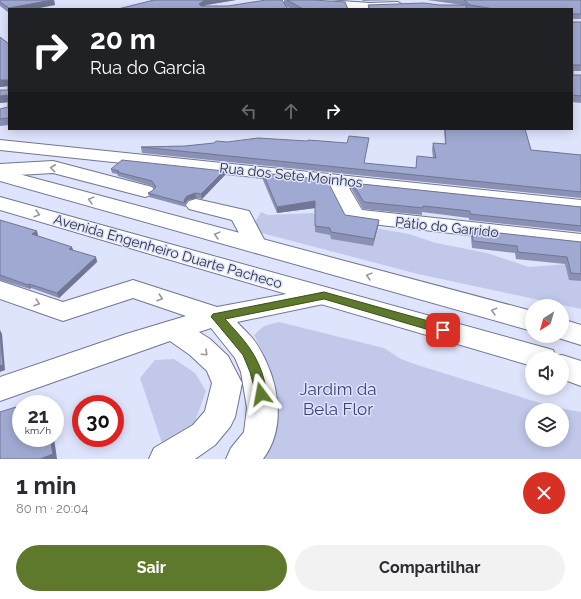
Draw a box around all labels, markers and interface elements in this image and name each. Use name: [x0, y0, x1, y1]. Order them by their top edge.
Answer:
text: 20 m: [90, 23, 156, 56]
icon: right: [24, 24, 76, 76]
text: Rua do Garcia: [90, 57, 206, 78]
icon: left: [238, 100, 260, 122]
icon: ahead: [280, 100, 302, 122]
icon: right: [322, 100, 344, 122]
street label: Rua dos Sete Moinhos: [219, 160, 364, 191]
one-way arrow: [50, 164, 56, 173]
one-way arrow: [88, 196, 95, 205]
one-way arrow: [34, 209, 41, 218]
street label: Avenida Engenheiro Duarte Pacheco: [52, 211, 284, 291]
street label: Pátio do Garrido: [394, 214, 500, 240]
one-way arrow: [213, 231, 220, 239]
one-way arrow: [366, 273, 372, 281]
one-way arrow: [156, 293, 163, 302]
one-way arrow: [33, 298, 40, 307]
north arrow: [525, 299, 569, 343]
map controls: [525, 299, 569, 447]
one-way arrow: [491, 307, 498, 316]
pin: [426, 313, 460, 347]
icon: arrive: [432, 319, 454, 341]
one-way arrow: [200, 348, 208, 355]
button: sound: [525, 351, 569, 395]
position arrow: [240, 373, 282, 415]
park label: Jardim da Bela Flor: [299, 379, 377, 419]
speed limit sign: 30: [72, 395, 124, 447]
button: layers: [525, 403, 569, 447]
text: 21: [27, 404, 49, 428]
text: km/h: [25, 425, 51, 436]
text: 1 min: [16, 471, 77, 500]
button: close: [523, 472, 565, 514]
text: 80 m · 20:04: [16, 501, 88, 516]
button: Sair: [16, 545, 287, 591]
button: Compartilhar: [295, 545, 565, 591]

